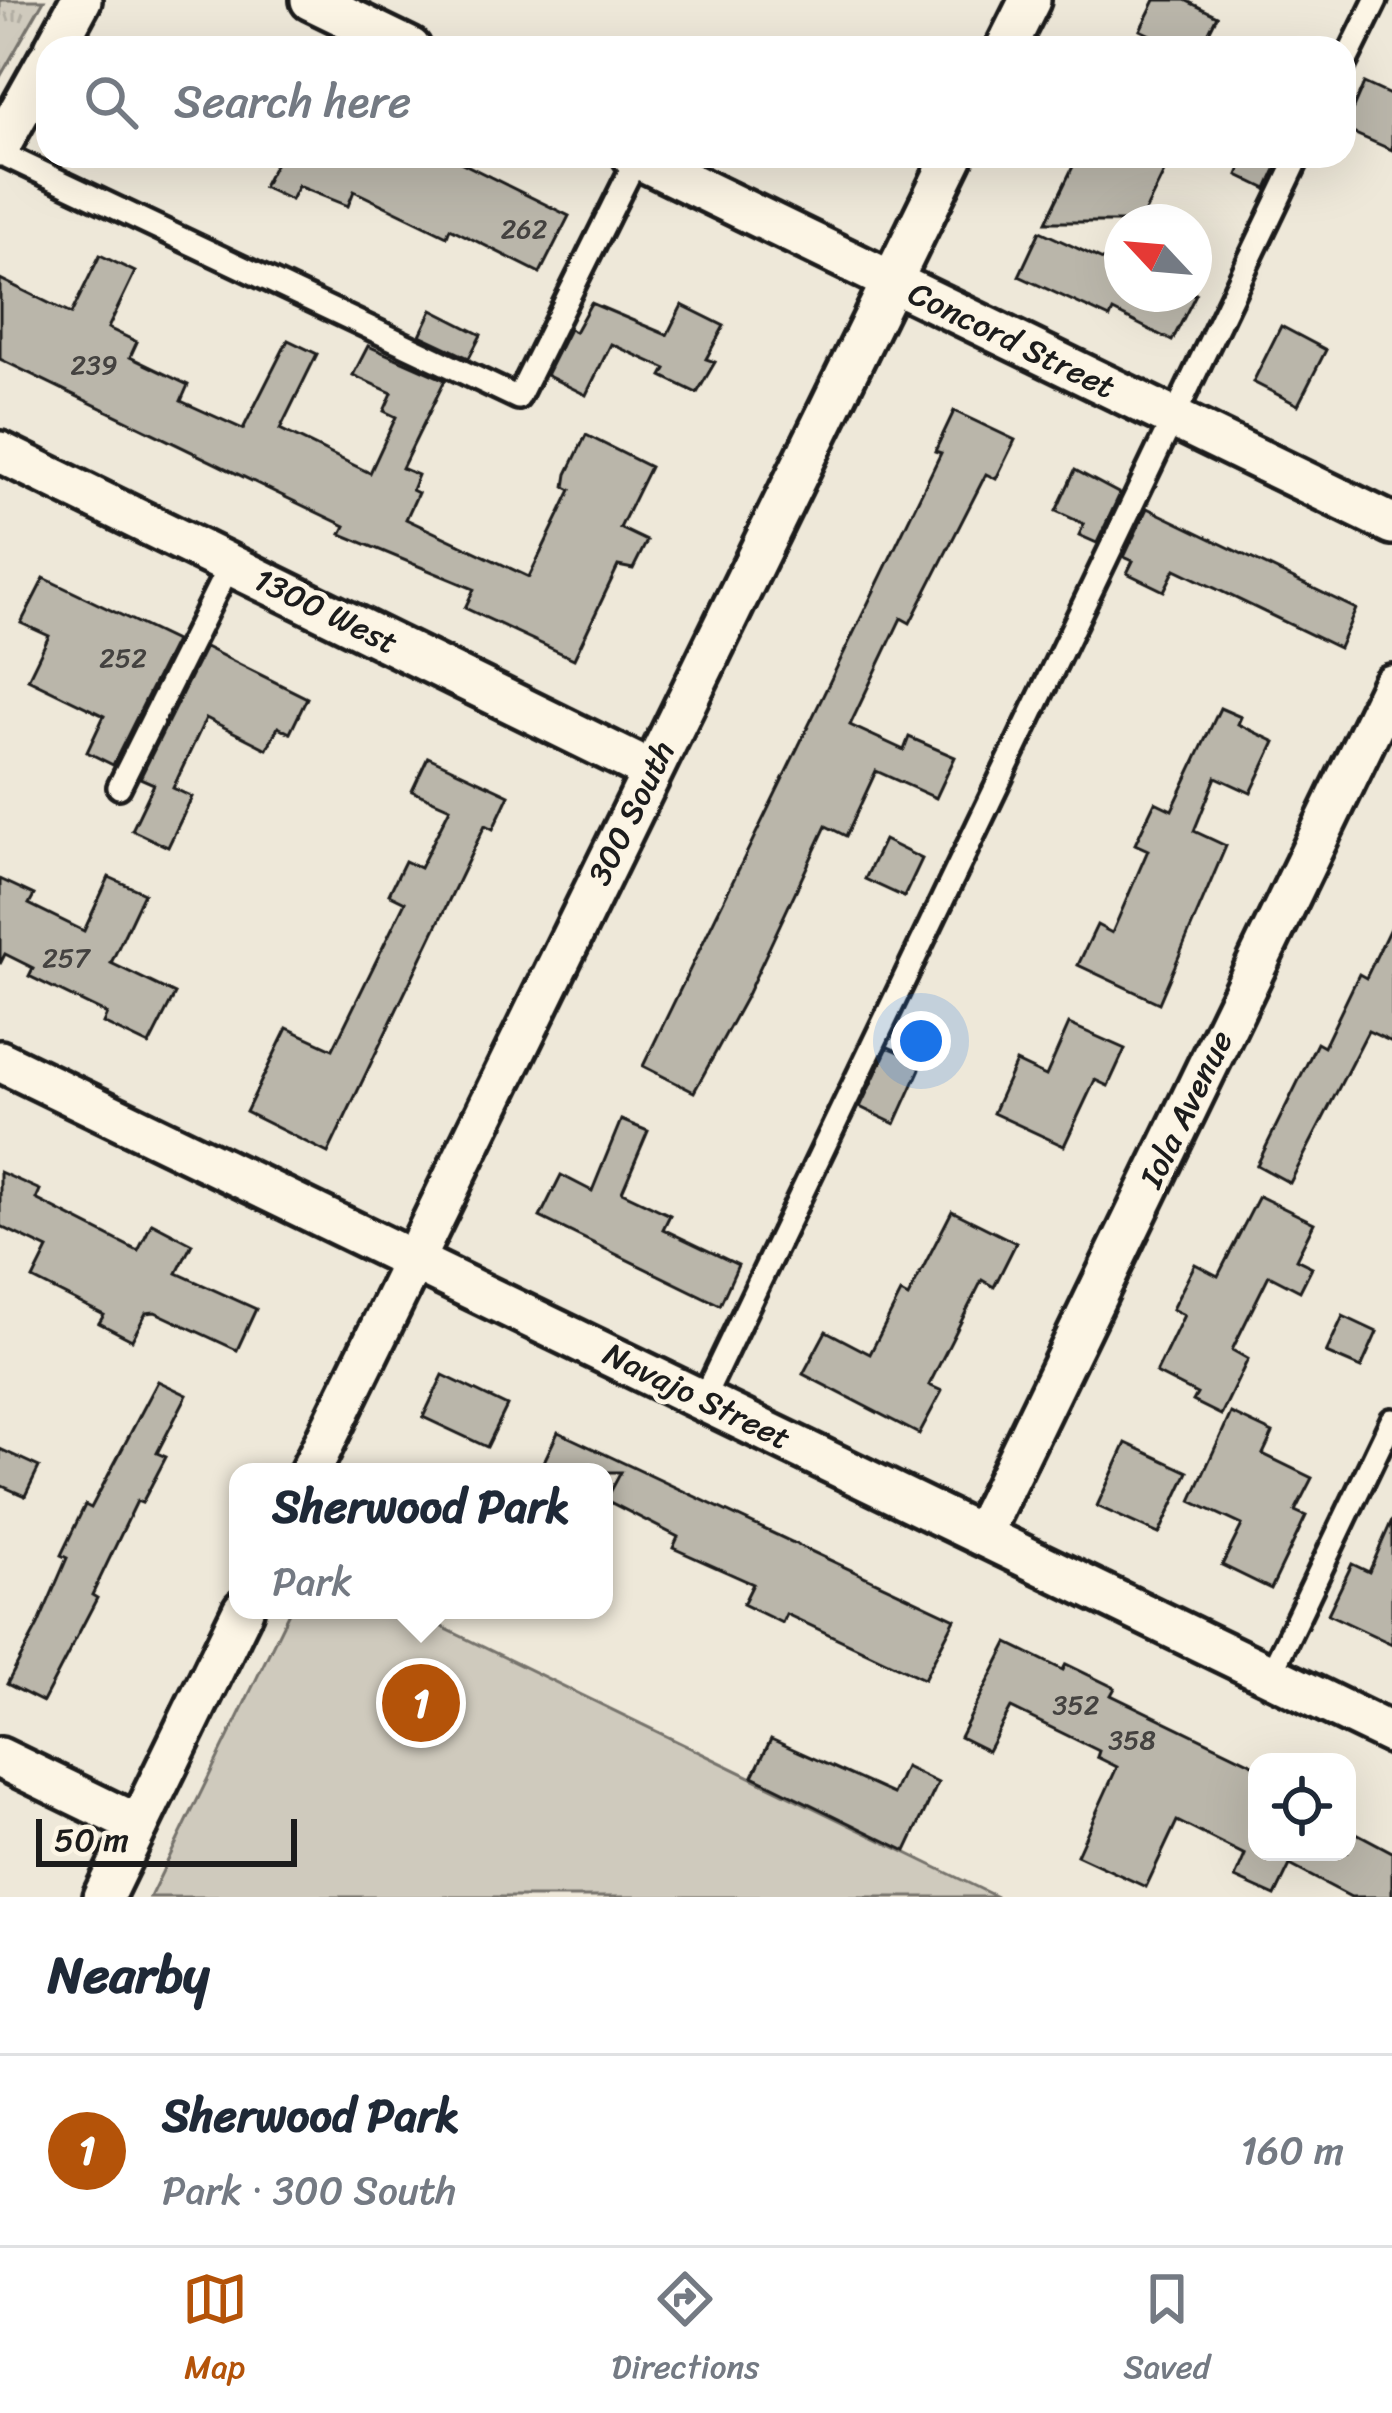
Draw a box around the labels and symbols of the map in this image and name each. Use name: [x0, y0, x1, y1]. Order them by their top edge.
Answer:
north arrow: [1104, 204, 1212, 312]
house number: 262: [501, 205, 547, 253]
street label: Concord Street: [898, 265, 1126, 415]
house number: 239: [71, 341, 117, 389]
street label: 1300 West: [244, 551, 408, 671]
house number: 252: [99, 634, 147, 682]
street label: 300 South: [571, 730, 691, 896]
house number: 257: [42, 934, 91, 982]
your location: [891, 1011, 951, 1071]
street label: Iola Avenue: [1122, 1020, 1249, 1199]
street label: Navajo Street: [593, 1325, 801, 1467]
pin: 1: [382, 1658, 460, 1748]
house number: 352: [1053, 1681, 1099, 1729]
house number: 358: [1108, 1716, 1156, 1764]
scale bar: [36, 1813, 297, 1866]

